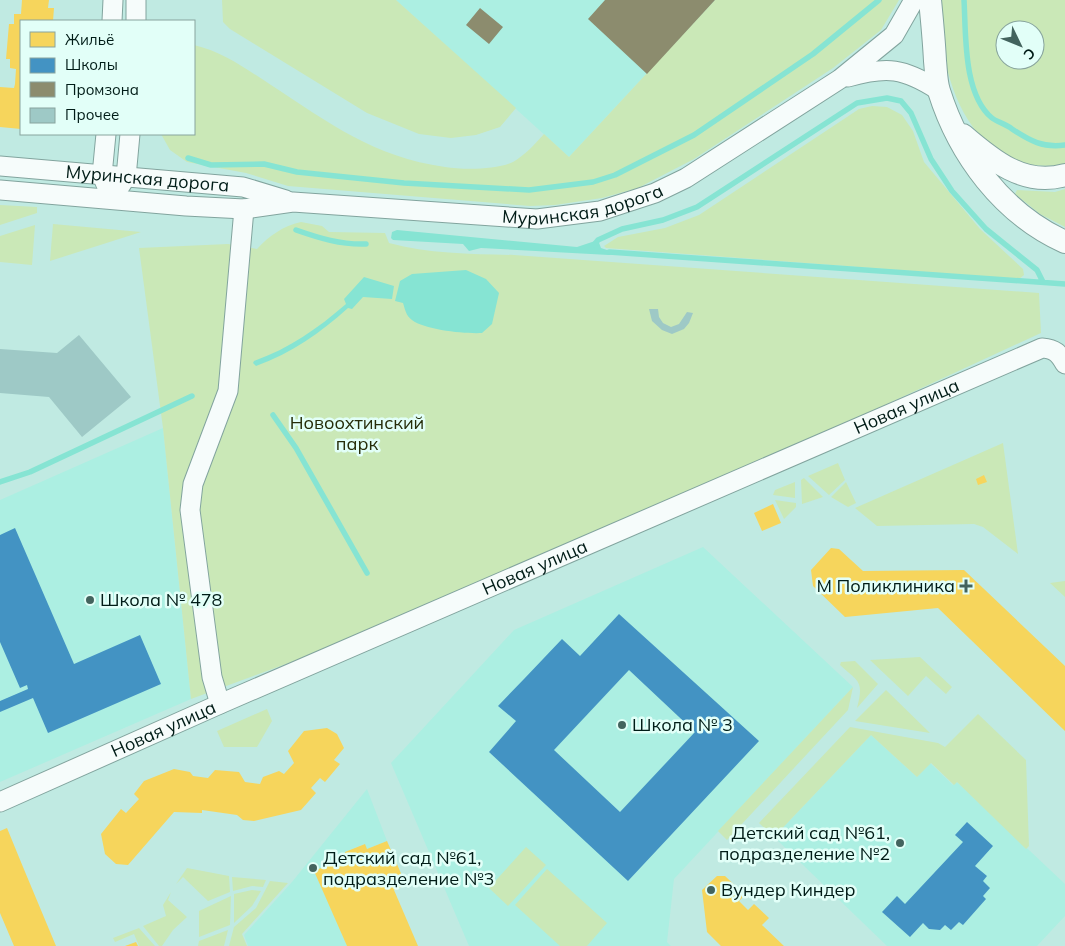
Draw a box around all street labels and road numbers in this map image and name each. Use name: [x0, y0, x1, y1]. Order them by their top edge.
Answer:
street label: Муринская дорога: [65, 160, 230, 197]
street label: Муринская дорога: [502, 179, 667, 230]
street label: Новая улица: [850, 373, 962, 439]
street label: Новая улица: [479, 534, 591, 600]
street label: Новая улица: [107, 695, 219, 762]

